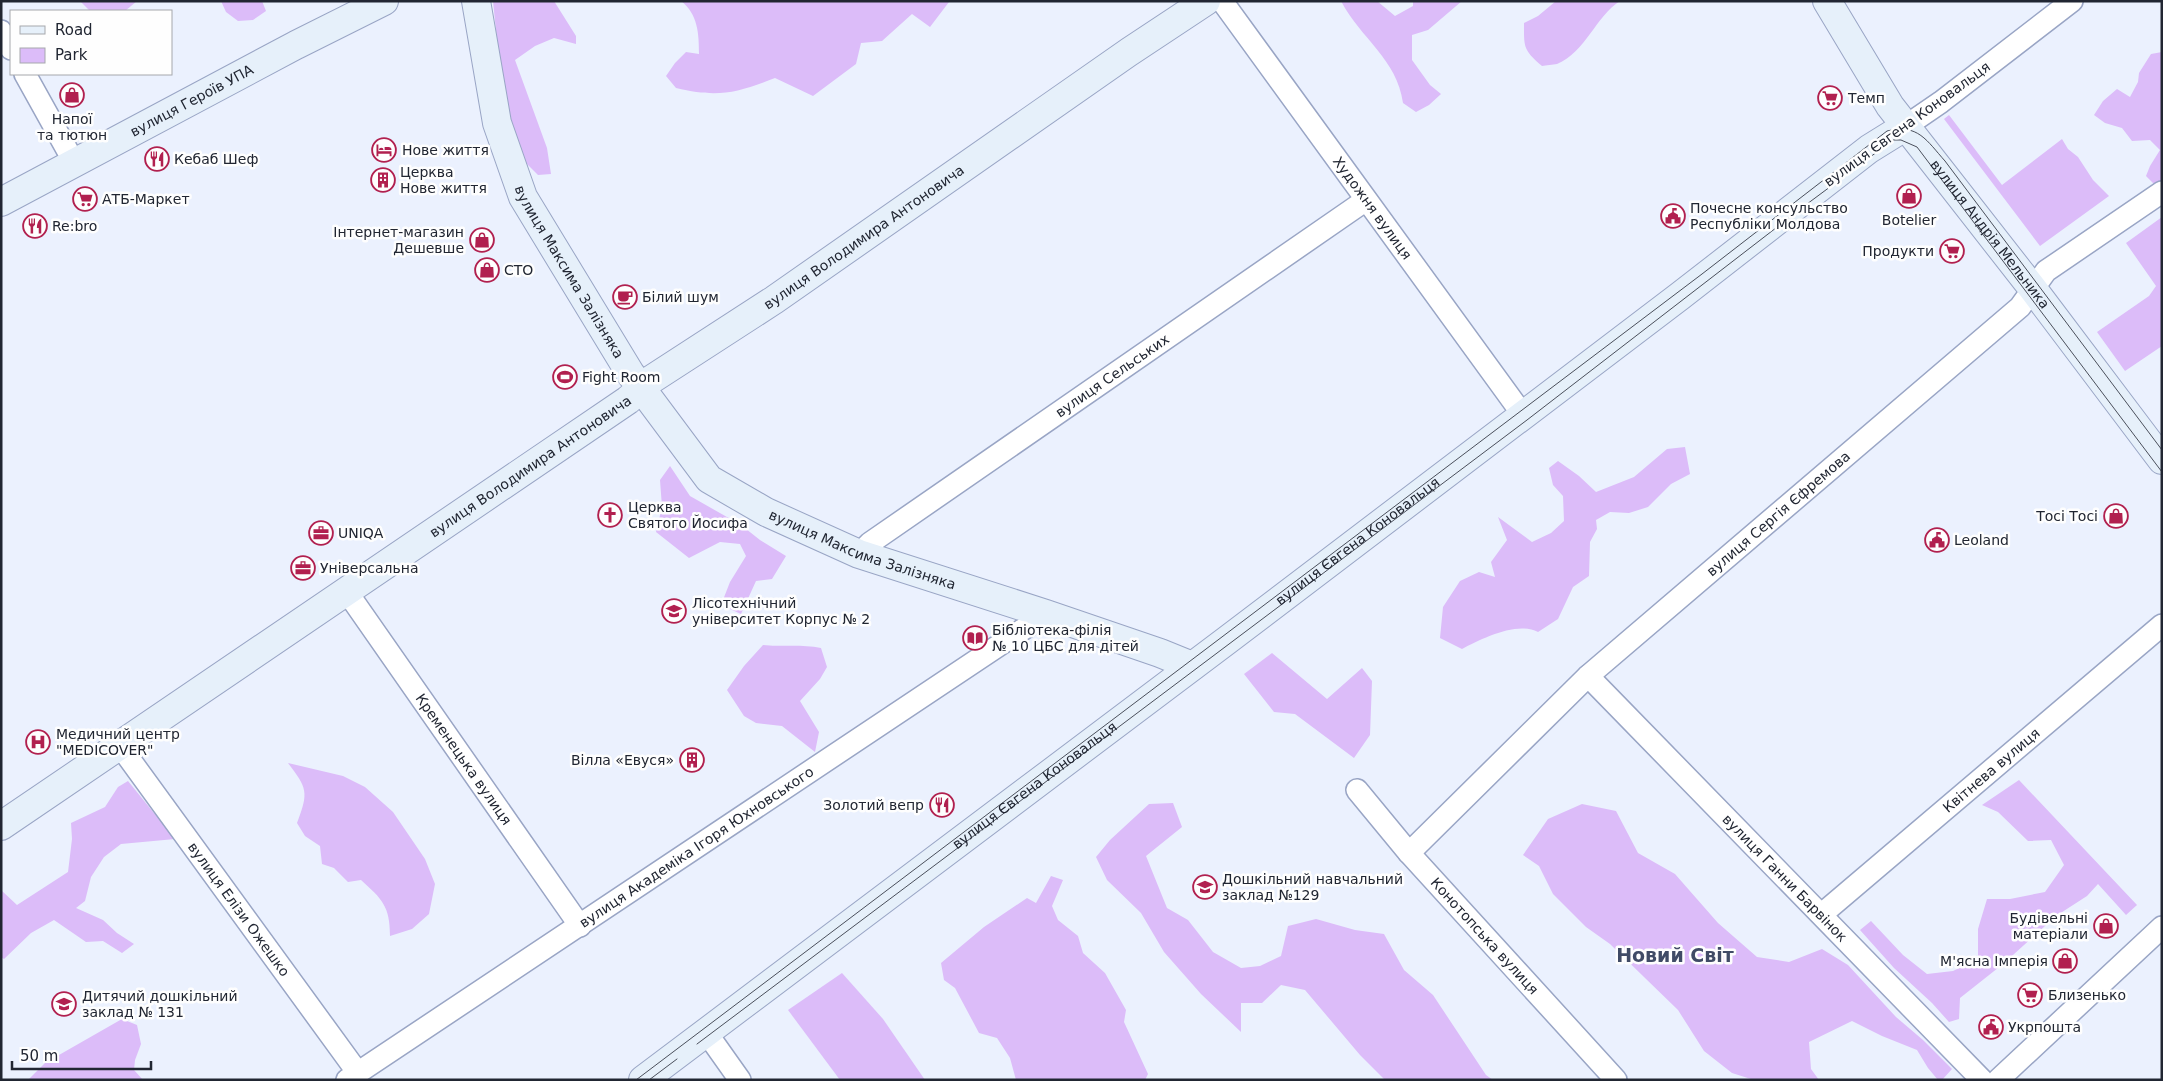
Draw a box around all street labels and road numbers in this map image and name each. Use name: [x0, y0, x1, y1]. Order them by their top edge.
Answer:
street label: вулиця Євгена Коновальця: [1821, 58, 1993, 190]
street label: вулиця Героїв УПА: [127, 61, 256, 140]
street label: Художня вулиця: [1330, 153, 1415, 263]
street label: вулиця Андрія Мельника: [1927, 157, 2053, 312]
street label: вулиця Володимира Антоновича: [761, 162, 967, 312]
street label: вулиця Максима Залізняка: [512, 183, 627, 361]
street label: вулиця Сельських: [1052, 331, 1172, 420]
street label: вулиця Володимира Антоновича: [426, 392, 634, 541]
street label: вулиця Сергія Єфремова: [1703, 448, 1853, 579]
street label: вулиця Євгена Коновальця: [1272, 474, 1443, 608]
street label: вулиця Максима Залізняка: [767, 506, 958, 593]
street label: Кременецька вулиця: [412, 691, 515, 828]
street label: вулиця Євгена Коновальця: [949, 718, 1120, 852]
street label: Квітнева вулиця: [1940, 725, 2043, 816]
street label: вулиця Академіка Ігоря Юхновського: [576, 763, 817, 931]
street label: вулиця Ганни Барвінок: [1719, 811, 1850, 945]
street label: вулиця Елізи Ожешко: [185, 839, 293, 979]
street label: Конотопська вулиця: [1427, 874, 1542, 998]

